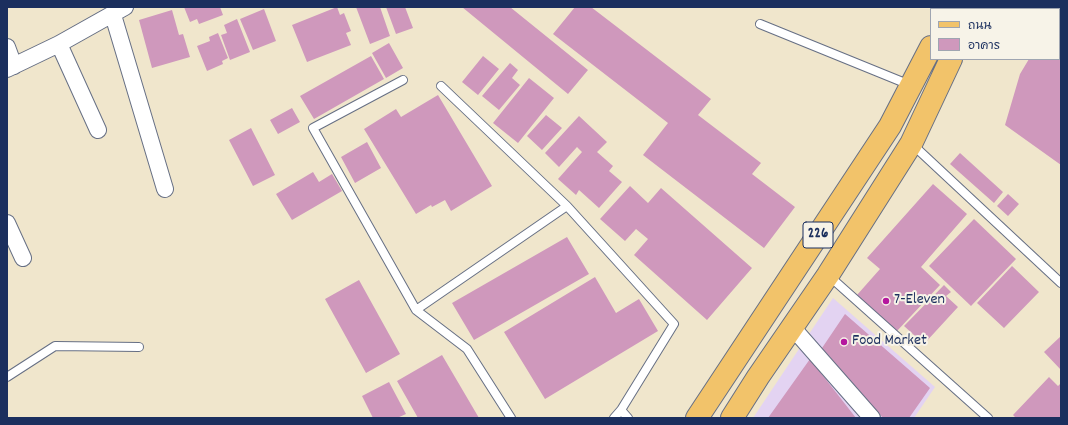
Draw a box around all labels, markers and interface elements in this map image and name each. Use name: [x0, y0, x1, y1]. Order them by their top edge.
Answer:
legend: [930, 8, 1060, 60]
text: ถนน: [968, 18, 992, 35]
text: อาคาร: [968, 38, 1000, 55]
road number: 226: [803, 222, 833, 248]
place label: 7-Eleven: [894, 291, 945, 311]
marker: 7-Eleven: [881, 296, 891, 306]
place label: Food Market: [852, 332, 927, 352]
marker: Food Market: [839, 337, 849, 347]

